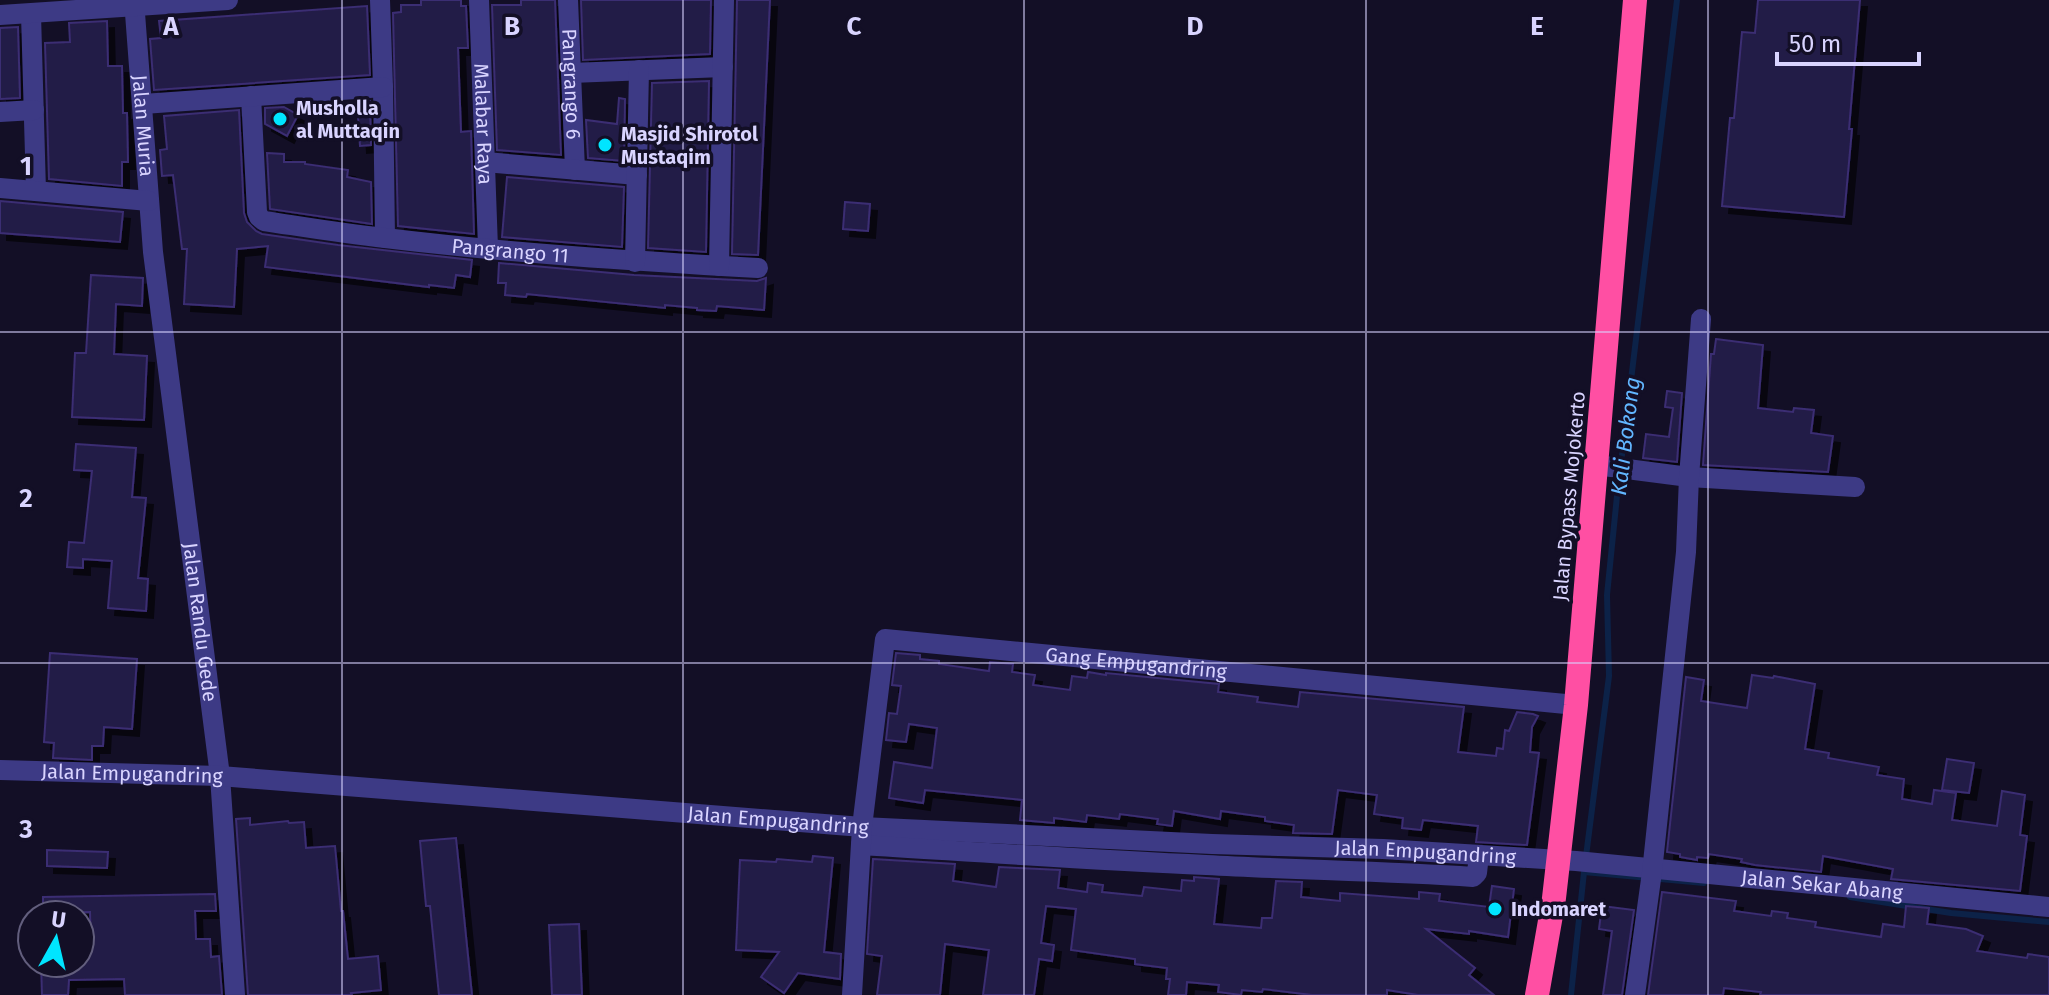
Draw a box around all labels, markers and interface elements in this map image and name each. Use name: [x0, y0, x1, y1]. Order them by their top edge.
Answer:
text: A: [162, 11, 179, 42]
text: B: [504, 11, 520, 42]
text: C: [847, 11, 862, 42]
text: D: [1187, 11, 1204, 42]
text: E: [1530, 11, 1544, 42]
scale bar: [1777, 16, 1919, 66]
street label: Pangrango 6: [557, 28, 586, 140]
text: 50 m: [1789, 30, 1841, 58]
street label: Malabar Raya: [469, 63, 498, 185]
street label: Jalan Muria: [128, 74, 159, 177]
place label: Musholla al Muttaqin: [296, 96, 400, 143]
marker: Musholla al Muttaqin: [271, 110, 289, 128]
place label: Masjid Shirotol Mustaqim: [621, 122, 758, 169]
marker: Masjid Shirotol Mustaqim: [596, 136, 614, 154]
text: 1: [20, 151, 32, 182]
street label: Pangrango 11: [451, 233, 570, 268]
water label: Kali Bokong: [1605, 375, 1646, 497]
street label: Jalan Bypass Mojokerto: [1548, 390, 1590, 602]
text: 2: [19, 483, 33, 514]
street label: Jalan Randu Gede: [178, 541, 222, 703]
street label: Gang Empugandring: [1044, 642, 1229, 684]
street label: Jalan Empugandring: [41, 759, 224, 788]
street label: Jalan Empugandring: [687, 801, 870, 839]
text: 3: [18, 814, 33, 845]
street label: Jalan Empugandring: [1334, 836, 1517, 869]
street label: Jalan Sekar Abang: [1740, 865, 1904, 905]
place label: Indomaret: [1511, 897, 1606, 921]
north arrow: [16, 899, 96, 979]
marker: Indomaret: [1486, 900, 1504, 918]
text: U: [50, 905, 68, 934]

